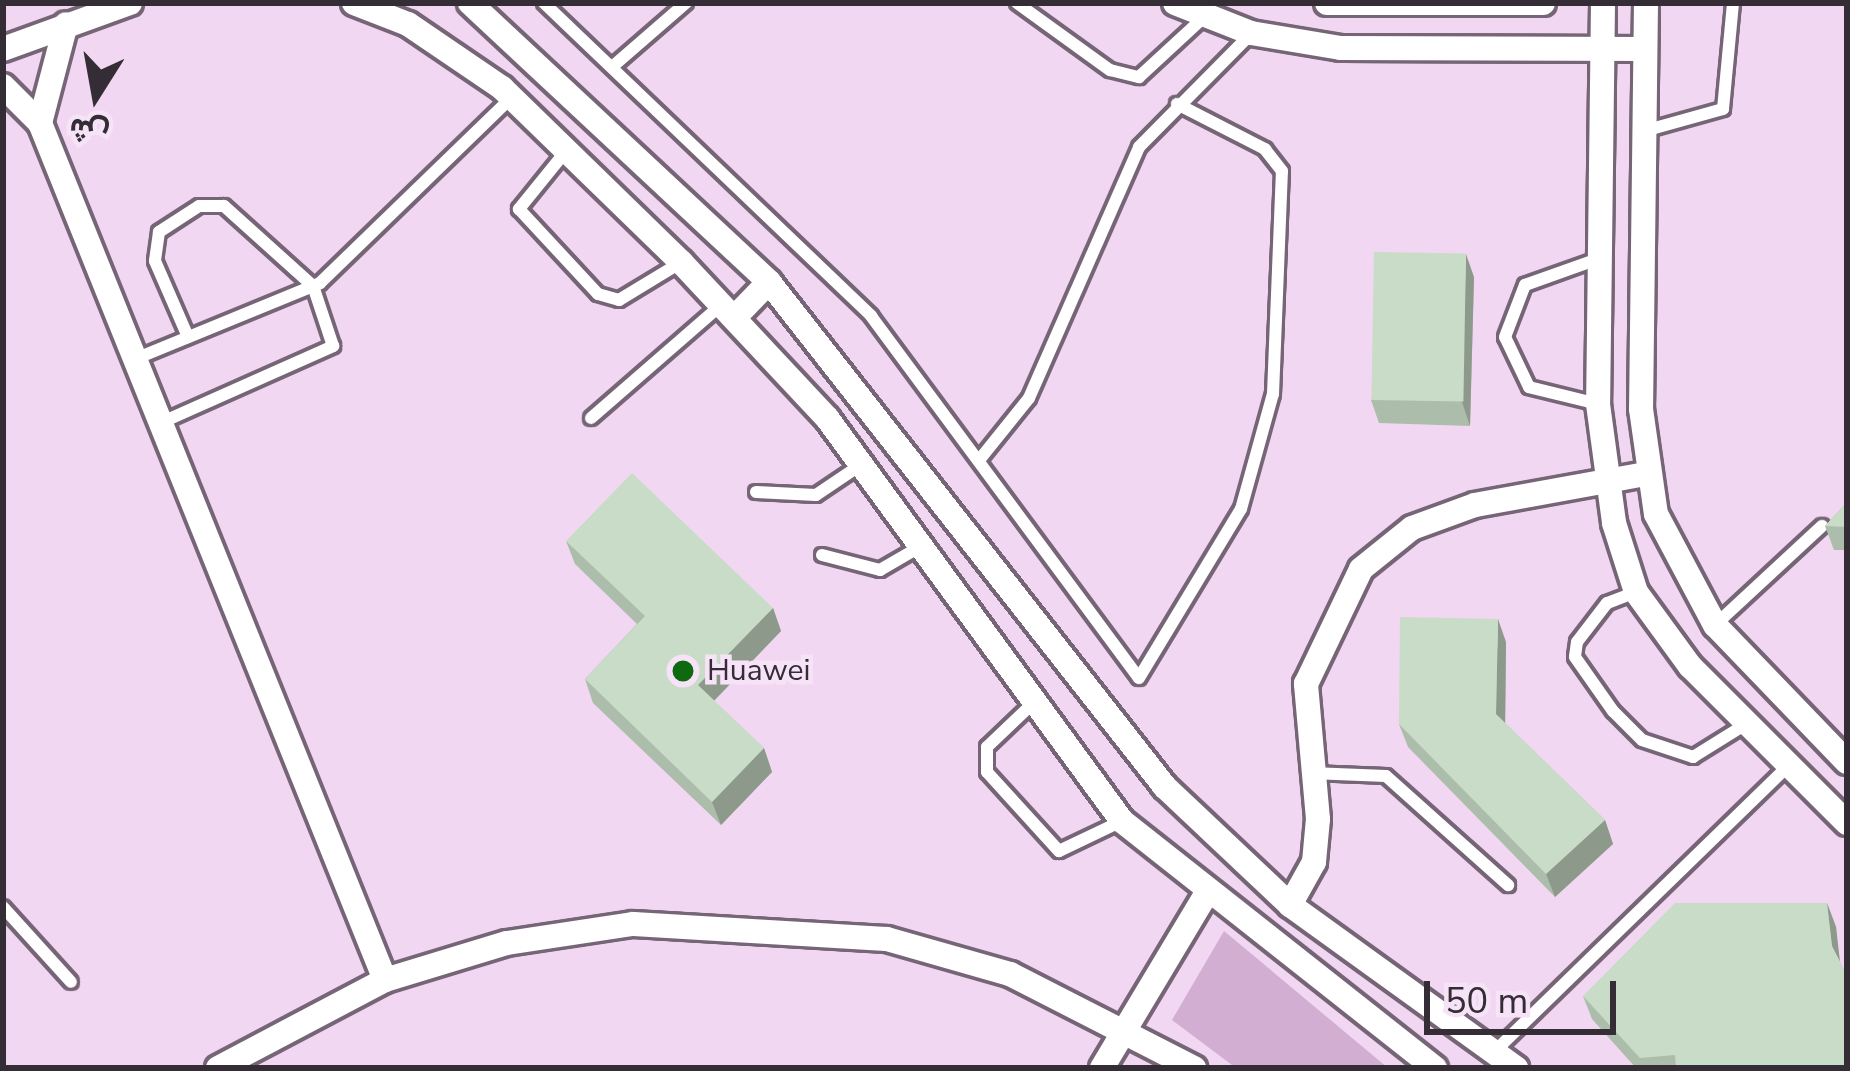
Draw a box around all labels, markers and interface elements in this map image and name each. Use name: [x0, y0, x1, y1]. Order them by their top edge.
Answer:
north arrow: [36, 36, 156, 156]
text: ش: [65, 106, 113, 158]
place label: Huawei: [707, 653, 810, 689]
marker: Huawei: [670, 658, 696, 684]
scale bar: [1430, 957, 1622, 1031]
text: 50 m: [1445, 977, 1528, 1026]

